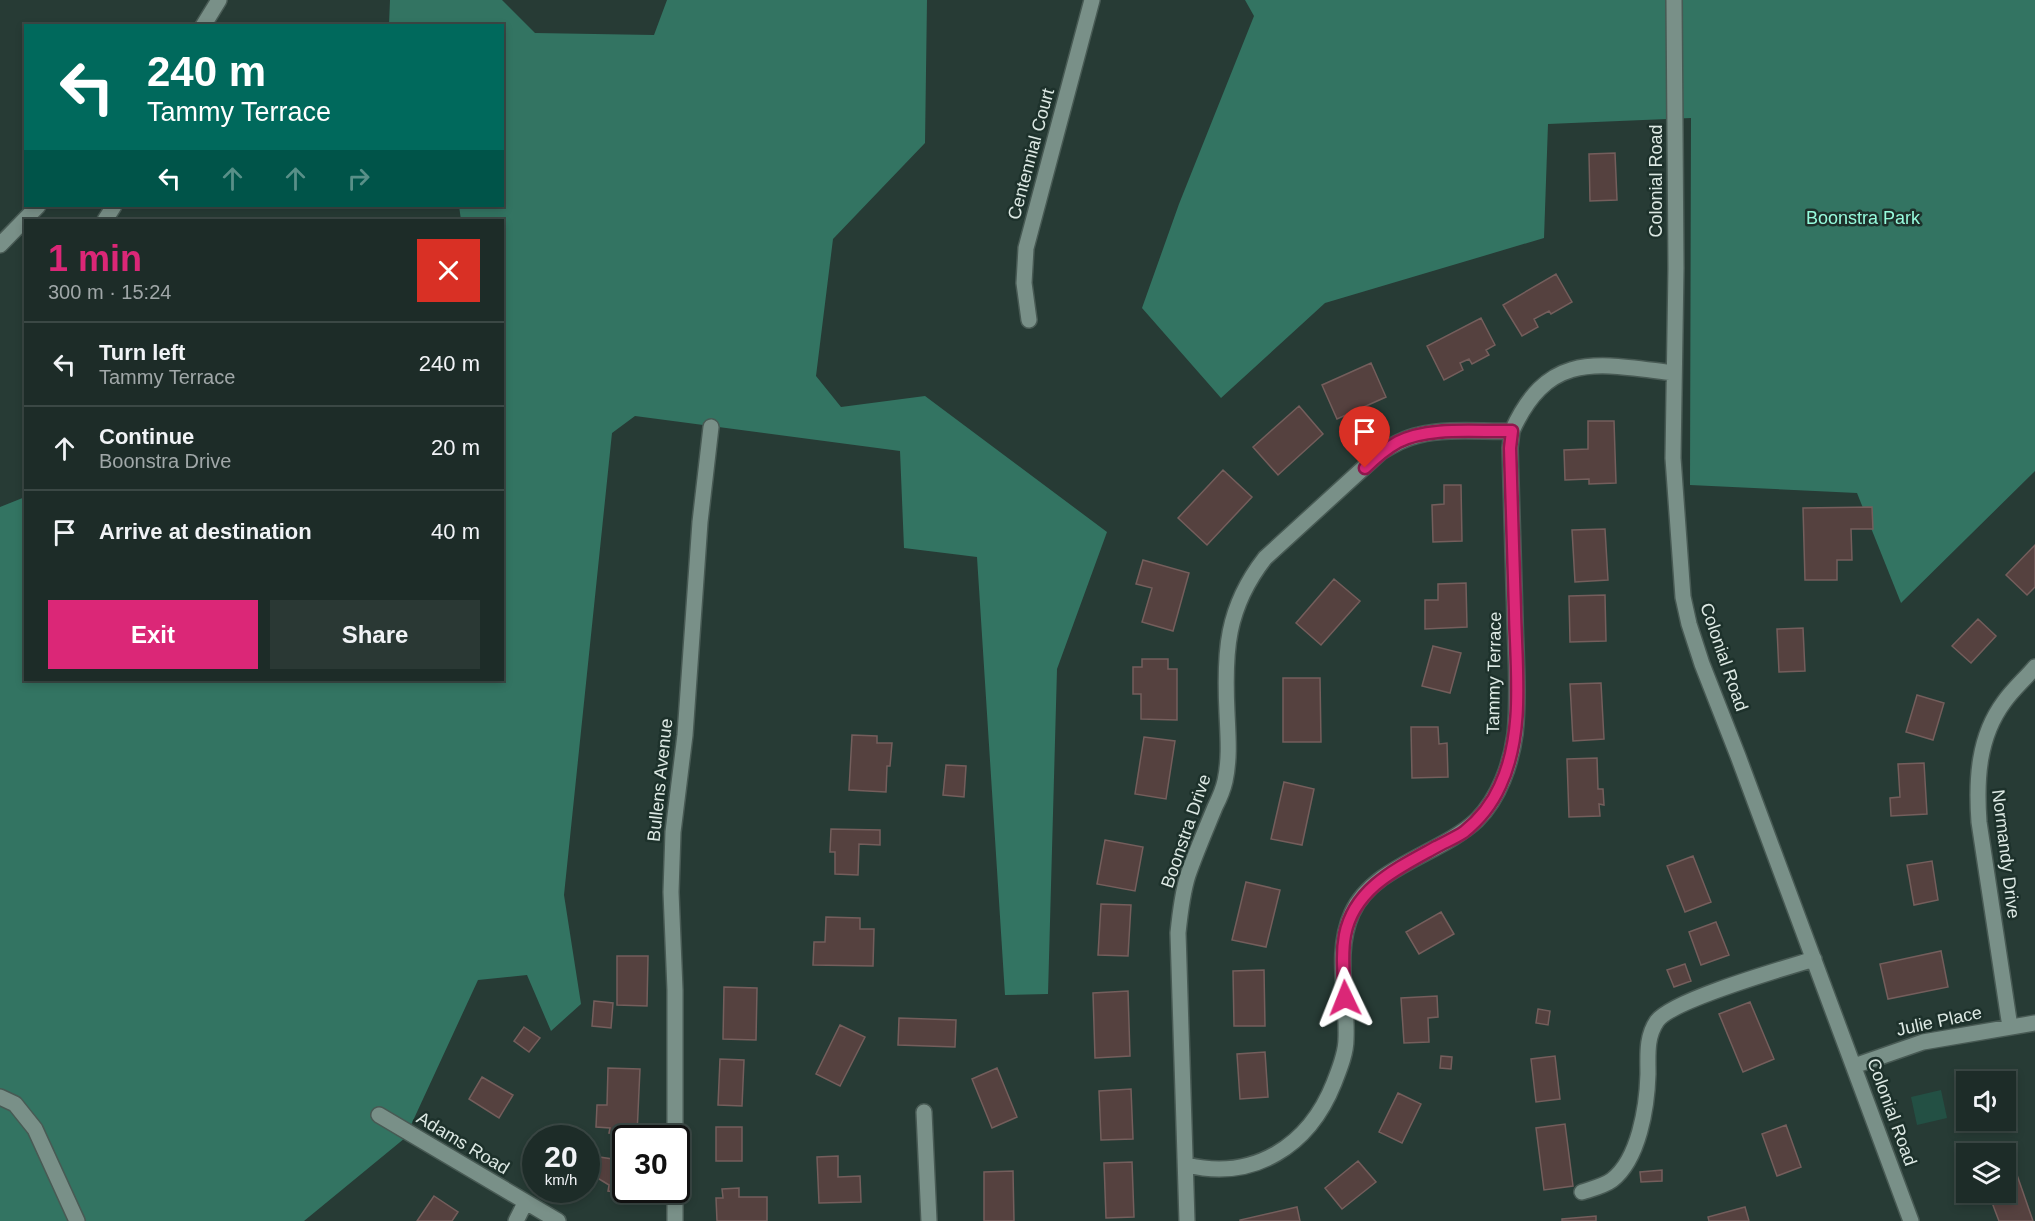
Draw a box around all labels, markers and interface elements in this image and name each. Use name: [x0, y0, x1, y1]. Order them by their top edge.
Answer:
icon: left: [48, 48, 126, 126]
text: 240 m: [147, 48, 266, 95]
street label: Centennial Court: [1004, 86, 1058, 222]
text: Tammy Terrace: [147, 97, 331, 127]
street label: Colonial Road: [1646, 124, 1666, 238]
icon: left: [153, 162, 186, 195]
icon: ahead: [216, 162, 249, 195]
icon: ahead: [279, 162, 312, 195]
icon: right: [342, 162, 375, 195]
park label: Boonstra Park: [1806, 208, 1921, 228]
text: 1 min: [48, 238, 142, 279]
button: close: [417, 239, 480, 302]
text: 300 m · 15:24: [48, 281, 171, 303]
text: Turn left: [99, 340, 185, 365]
icon: left: [48, 348, 81, 381]
text: 240 m: [419, 351, 480, 376]
text: Tammy Terrace: [99, 366, 235, 388]
pin: [1339, 406, 1390, 468]
icon: arrive: [1348, 415, 1381, 448]
text: Continue: [99, 424, 194, 449]
icon: ahead: [48, 432, 81, 465]
text: 20 m: [431, 435, 480, 460]
text: Boonstra Drive: [99, 450, 231, 472]
icon: arrive: [48, 516, 81, 549]
text: Arrive at destination: [99, 519, 312, 544]
text: 40 m: [431, 519, 480, 544]
button: Exit: [48, 600, 258, 669]
button: Share: [270, 600, 480, 669]
street label: Colonial Road: [1696, 600, 1752, 714]
street label: Tammy Terrace: [1483, 611, 1505, 735]
street label: Bullens Avenue: [644, 717, 676, 843]
street label: Boonstra Drive: [1157, 771, 1215, 891]
street label: Normandy Drive: [1988, 788, 2024, 920]
position arrow: [1313, 966, 1377, 1030]
street label: Julie Place: [1894, 1002, 1984, 1040]
street label: Colonial Road: [1863, 1055, 1921, 1169]
map controls: [1956, 1071, 2016, 1203]
button: sound: [1956, 1071, 2016, 1131]
street label: Adams Road: [413, 1108, 513, 1178]
speed limit sign: 30: [612, 1125, 690, 1203]
text: 20: [544, 1140, 578, 1173]
button: layers: [1956, 1143, 2016, 1203]
text: km/h: [545, 1171, 577, 1188]

